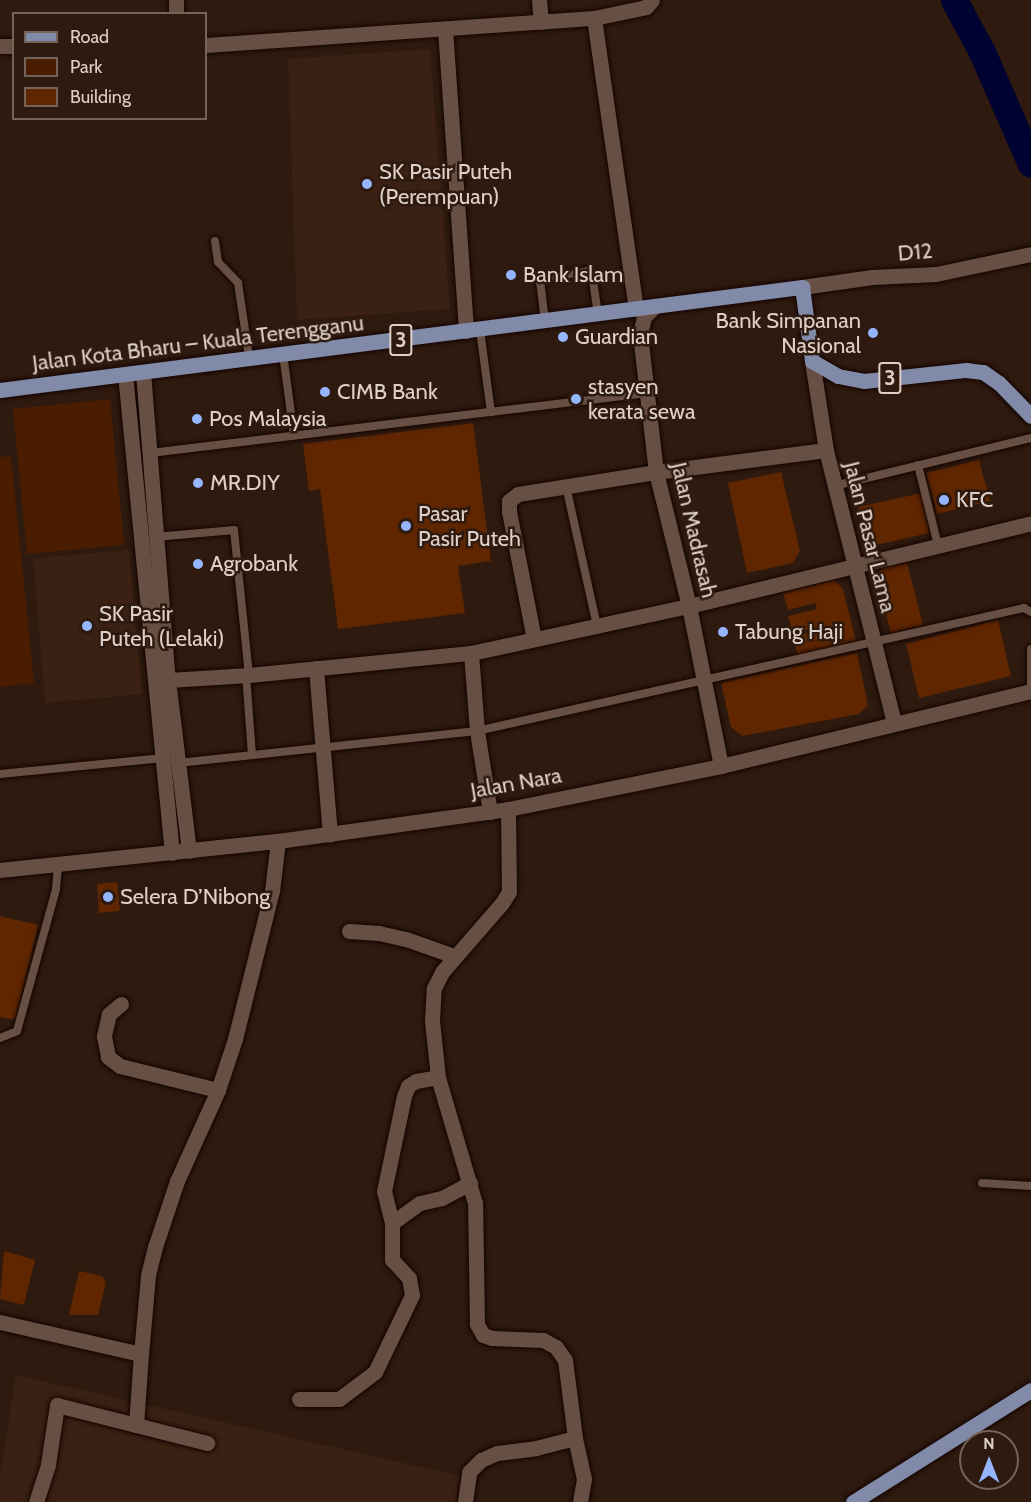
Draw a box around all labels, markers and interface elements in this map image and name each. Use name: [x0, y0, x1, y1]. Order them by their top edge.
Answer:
legend: [12, 12, 207, 120]
text: Road: [70, 26, 109, 48]
text: Park: [70, 56, 102, 78]
text: Building: [70, 86, 131, 108]
place label: SK Pasir Puteh (Perempuan): [379, 158, 512, 210]
marker: SK Pasir Puteh (Perempuan): [360, 177, 374, 191]
street label: D12: [897, 237, 933, 267]
place label: Bank Islam: [523, 262, 623, 288]
marker: Bank Islam: [504, 268, 518, 282]
place label: Bank Simpanan Nasional: [716, 307, 861, 358]
street label: Jalan Kota Bharu – Kuala Terengganu: [31, 310, 365, 376]
road number: 3: [389, 322, 413, 358]
place label: Guardian: [575, 324, 658, 350]
marker: Bank Simpanan Nasional: [866, 326, 880, 340]
marker: Guardian: [556, 330, 570, 344]
road number: 3: [878, 360, 902, 396]
place label: stasyen kerata sewa: [588, 373, 695, 424]
place label: CIMB Bank: [337, 379, 438, 405]
marker: CIMB Bank: [318, 385, 332, 399]
marker: stasyen kerata sewa: [569, 392, 583, 406]
place label: Pos Malaysia: [209, 406, 326, 432]
marker: Pos Malaysia: [190, 412, 204, 426]
street label: Jalan Pasar Lama: [838, 459, 902, 615]
street label: Jalan Madrasah: [666, 460, 722, 600]
place label: MR.DIY: [210, 470, 280, 496]
marker: MR.DIY: [191, 476, 205, 490]
place label: KFC: [956, 487, 993, 513]
marker: KFC: [937, 493, 951, 507]
place label: Pasar Pasir Puteh: [418, 500, 521, 552]
marker: Pasar Pasir Puteh: [399, 519, 413, 533]
place label: Agrobank: [210, 551, 298, 577]
marker: Agrobank: [191, 557, 205, 571]
place label: SK Pasir Puteh (Lelaki): [99, 600, 224, 652]
marker: SK Pasir Puteh (Lelaki): [80, 619, 94, 633]
place label: Tabung Haji: [735, 619, 843, 645]
marker: Tabung Haji: [716, 625, 730, 639]
street label: Jalan Nara: [468, 762, 564, 804]
place label: Selera D’Nibong: [120, 884, 270, 910]
marker: Selera D’Nibong: [101, 890, 115, 904]
north arrow: [959, 1430, 1019, 1490]
text: N: [983, 1434, 995, 1453]

